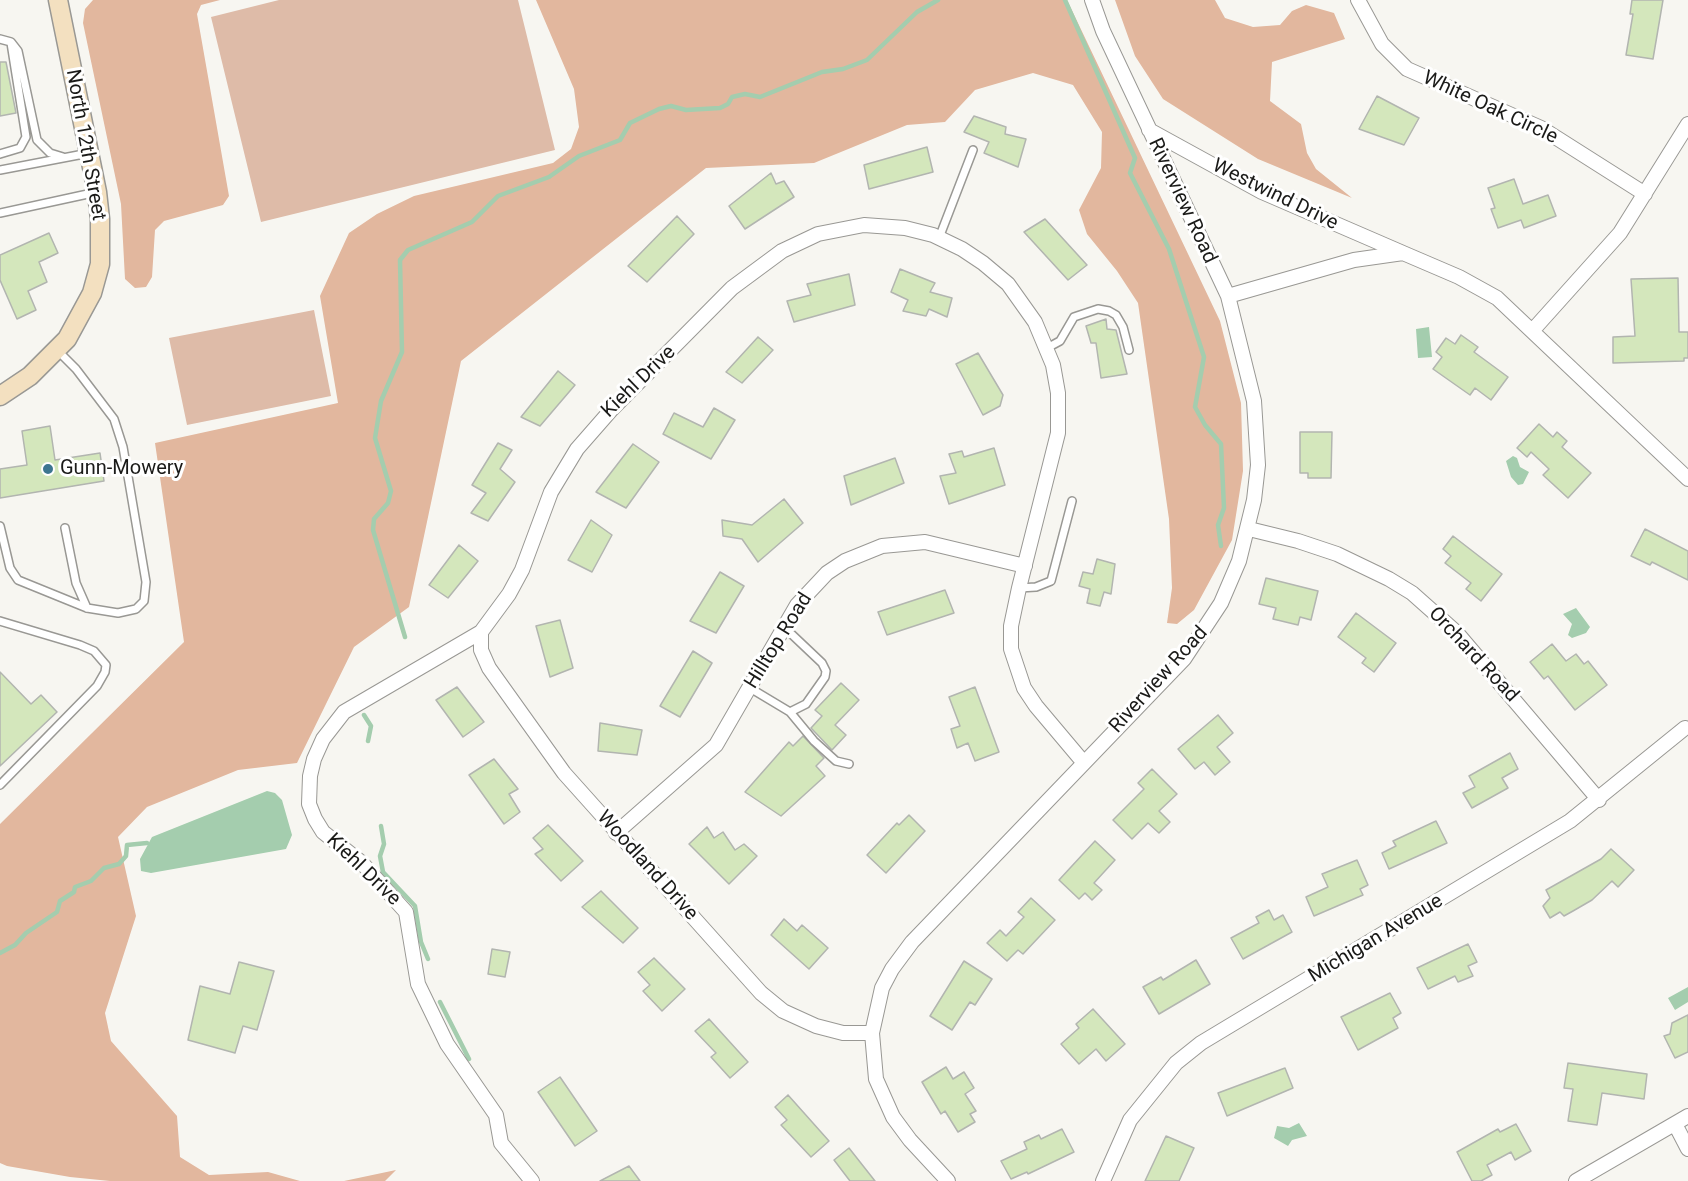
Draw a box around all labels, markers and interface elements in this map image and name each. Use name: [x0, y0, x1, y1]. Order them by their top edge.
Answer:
street label: White Oak Circle: [1419, 66, 1561, 150]
street label: North 12th Street: [60, 67, 110, 223]
street label: Riverview Road: [1143, 135, 1221, 267]
street label: Westwind Drive: [1208, 154, 1342, 236]
street label: Kiehl Drive: [597, 341, 681, 423]
place label: Gunn-Mowery: [60, 457, 183, 481]
marker: Gunn-Mowery: [41, 462, 55, 476]
street label: Hilltop Road: [740, 589, 818, 693]
street label: Orchard Road: [1423, 602, 1523, 708]
street label: Riverview Road: [1105, 622, 1213, 738]
street label: Woodland Drive: [591, 806, 703, 926]
street label: Kiehl Drive: [321, 829, 405, 911]
street label: Michigan Avenue: [1305, 890, 1447, 988]

